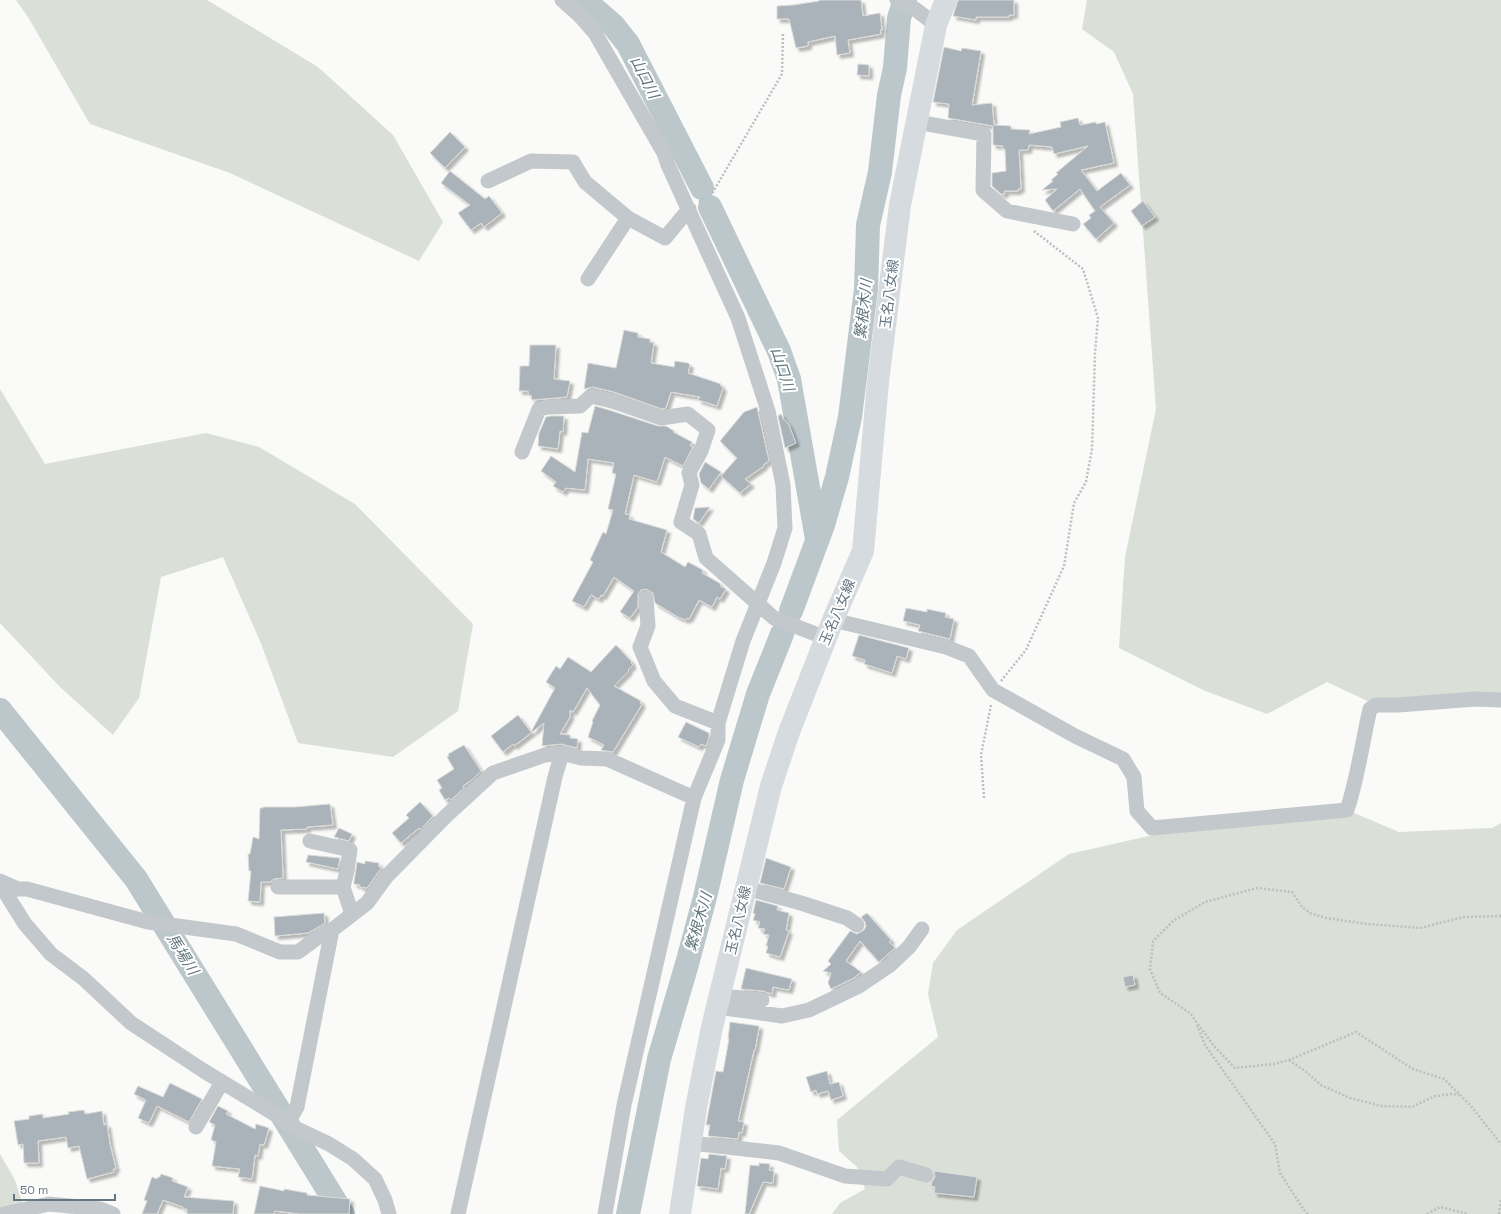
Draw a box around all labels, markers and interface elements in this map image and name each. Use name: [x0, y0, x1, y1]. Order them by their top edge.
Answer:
water label: 山口川: [626, 53, 665, 103]
street label: 玉名八女線: [876, 258, 902, 330]
water label: 繁根木川: [850, 276, 876, 340]
water label: 山口川: [767, 345, 800, 395]
street label: 玉名八女線: [815, 576, 859, 648]
street label: 玉名八女線: [721, 884, 755, 956]
water label: 繁根木川: [681, 889, 716, 953]
water label: 馬場川: [163, 930, 204, 980]
scale bar: [14, 1176, 115, 1202]
text: 50 m: [20, 1182, 48, 1198]

